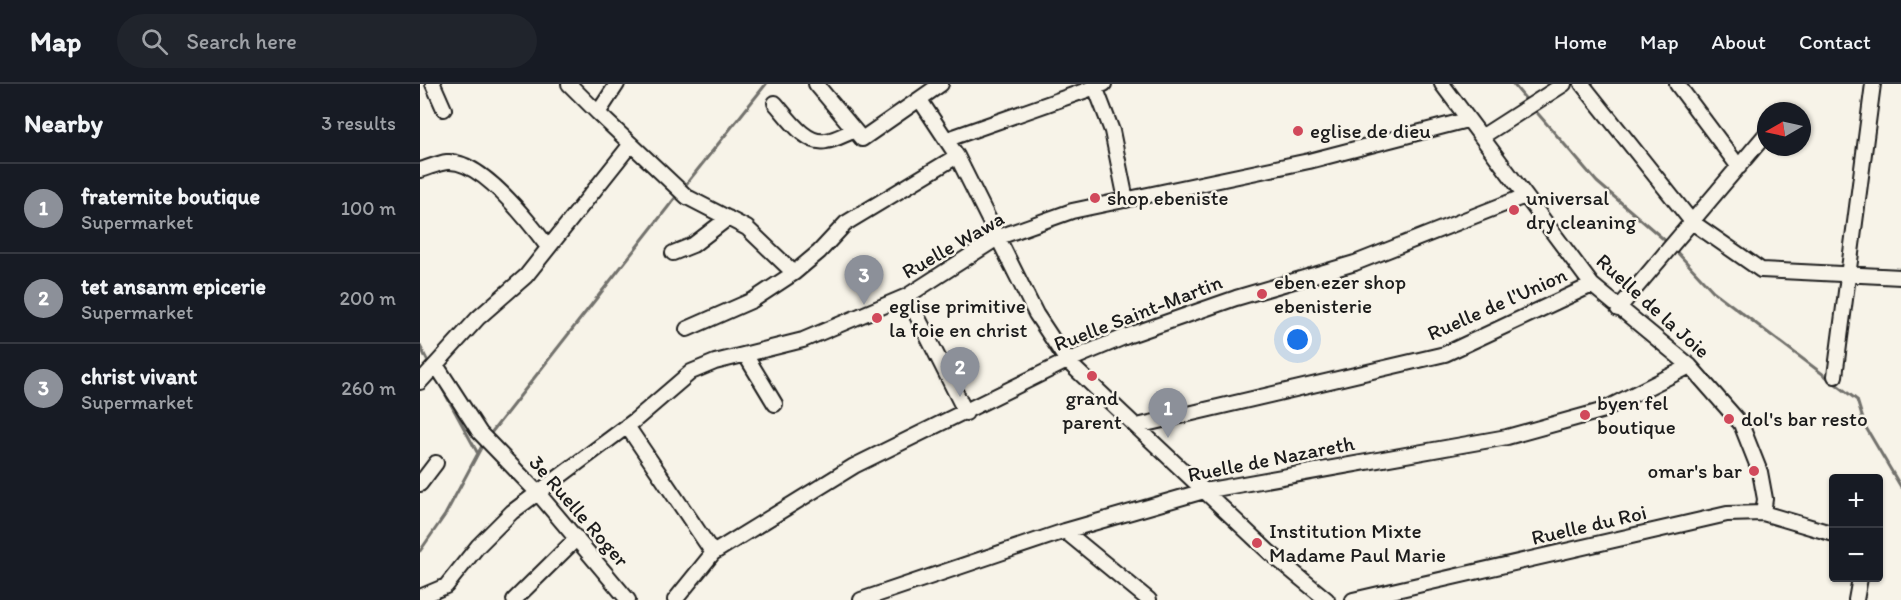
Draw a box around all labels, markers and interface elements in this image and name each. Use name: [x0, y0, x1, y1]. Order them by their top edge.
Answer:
search box: [117, 14, 537, 68]
text: Map: [30, 24, 81, 58]
icon: search: [138, 25, 171, 58]
text: Search here: [186, 28, 297, 55]
text: Home: [1554, 29, 1607, 54]
text: Map: [1640, 29, 1679, 54]
text: About: [1712, 29, 1766, 54]
text: Contact: [1799, 29, 1871, 54]
north arrow: [1757, 102, 1811, 156]
text: Nearby: [24, 107, 103, 139]
text: 3 results: [321, 111, 396, 135]
place label: eglise de dieu: [1310, 118, 1431, 143]
marker: eglise de dieu: [1291, 124, 1305, 138]
text: fraternite boutique: [81, 183, 260, 210]
place label: shop ebeniste: [1107, 185, 1229, 210]
place label: universal dry cleaning: [1526, 185, 1636, 234]
marker: shop ebeniste: [1088, 191, 1102, 205]
text: 1: [39, 196, 48, 220]
text: 100 m: [341, 196, 396, 220]
marker: universal dry cleaning: [1507, 203, 1521, 217]
street label: Ruelle Wawa: [897, 205, 1008, 284]
text: Supermarket: [81, 210, 193, 234]
street label: Ruelle de la Joie: [1591, 248, 1715, 363]
pin: 3: [844, 256, 884, 305]
street label: Ruelle de l'Union: [1423, 262, 1571, 345]
street label: Ruelle Saint-Martin: [1050, 269, 1226, 356]
place label: eben ezer shop ebenisterie: [1274, 269, 1406, 318]
text: tet ansanm epicerie: [81, 273, 266, 300]
text: 2: [38, 286, 49, 310]
text: 200 m: [340, 286, 396, 310]
marker: eben ezer shop ebenisterie: [1255, 287, 1269, 301]
place label: eglise primitive la foie en christ: [889, 293, 1027, 342]
text: Supermarket: [81, 300, 193, 324]
marker: eglise primitive la foie en christ: [870, 311, 884, 325]
your location: [1283, 325, 1312, 354]
pin: 2: [940, 348, 980, 397]
text: christ vivant: [81, 363, 197, 390]
marker: grand parent: [1085, 369, 1099, 383]
text: 3: [38, 376, 49, 400]
text: 260 m: [341, 376, 396, 400]
place label: grand parent: [1062, 385, 1122, 434]
pin: 1: [1148, 388, 1188, 438]
text: Supermarket: [81, 390, 193, 414]
place label: byen fel boutique: [1597, 390, 1676, 439]
place label: dol's bar resto: [1741, 406, 1868, 431]
marker: byen fel boutique: [1578, 408, 1592, 422]
marker: dol's bar resto: [1722, 412, 1736, 426]
street label: Ruelle de Nazareth: [1185, 430, 1357, 487]
street label: 3e Ruelle Roger: [524, 450, 635, 572]
place label: omar's bar: [1648, 458, 1742, 483]
marker: omar's bar: [1747, 464, 1761, 478]
map controls: [1829, 474, 1883, 582]
button: +: [1829, 474, 1883, 528]
street label: Ruelle du Roi: [1529, 499, 1649, 550]
place label: Institution Mixte Madame Paul Marie: [1269, 518, 1446, 567]
button: −: [1829, 528, 1883, 582]
marker: Institution Mixte Madame Paul Marie: [1250, 536, 1264, 550]

